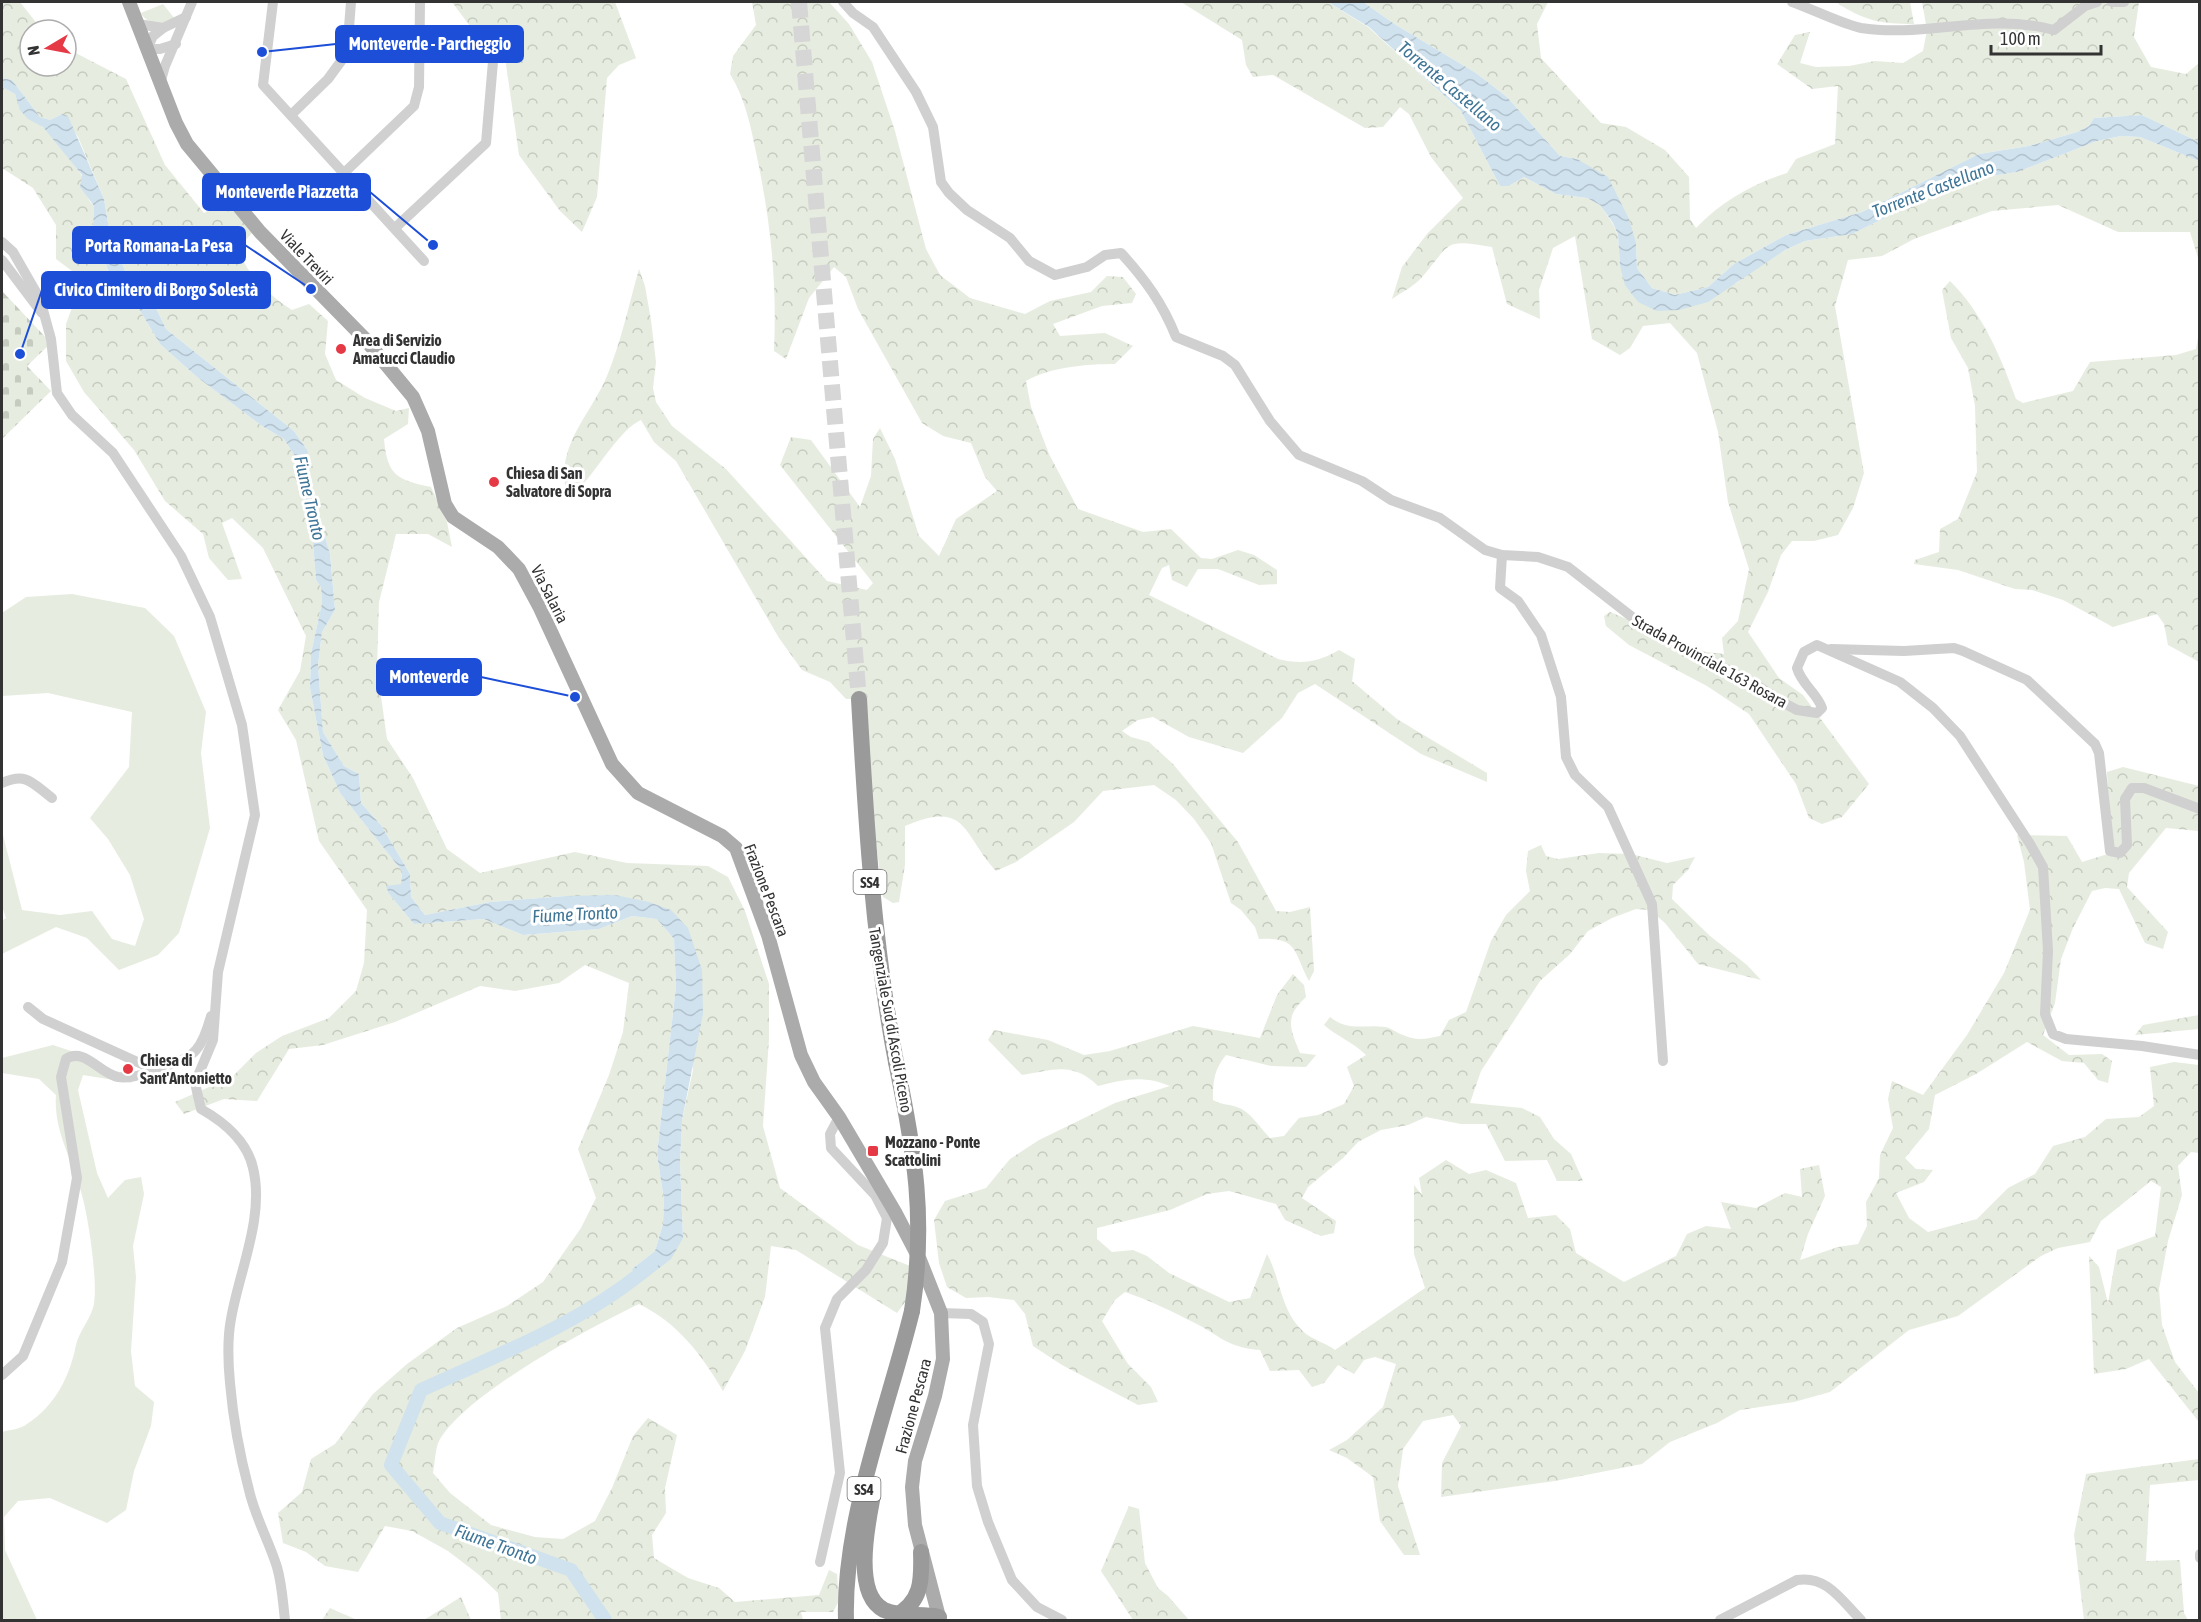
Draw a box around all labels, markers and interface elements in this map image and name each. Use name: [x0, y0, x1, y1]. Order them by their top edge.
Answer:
north arrow: [18, 18, 78, 78]
scale bar: [1991, 18, 2100, 56]
callout: Monteverde - Parcheggio: [336, 26, 523, 62]
text: 100 m: [2000, 28, 2041, 49]
text: Monteverde - Parcheggio: [349, 33, 511, 54]
water label: Torrente Castellano: [1394, 37, 1506, 135]
text: N: [24, 44, 43, 57]
water label: Torrente Castellano: [1869, 156, 1997, 222]
callout: Monteverde Piazzetta: [203, 174, 370, 210]
text: Monteverde Piazzetta: [216, 181, 358, 202]
street label: Viale Treviri: [277, 226, 337, 288]
callout: Porta Romana-La Pesa: [73, 227, 245, 263]
text: Porta Romana-La Pesa: [85, 235, 233, 256]
callout: Civico Cimitero di Borgo Solestà: [42, 272, 270, 308]
text: Civico Cimitero di Borgo Solestà: [54, 279, 258, 300]
place label: Area di Servizio Amatucci Claudio: [352, 331, 456, 367]
marker: Area di Servizio Amatucci Claudio: [334, 342, 348, 356]
water label: Fiume Tronto: [290, 454, 330, 542]
place label: Chiesa di San Salvatore di Sopra: [506, 464, 611, 500]
marker: Chiesa di San Salvatore di Sopra: [487, 475, 501, 489]
street label: Via Salaria: [528, 562, 572, 626]
street label: Strada Provinciale 163 Rosara: [1629, 611, 1791, 711]
callout: Monteverde: [377, 659, 481, 695]
text: Monteverde: [389, 666, 469, 687]
street label: Frazione Pescara: [741, 841, 793, 939]
road number: SS4: [854, 870, 886, 894]
water label: Fiume Tronto: [532, 901, 618, 927]
street label: Tangenziale Sud di Ascoli Piceno: [865, 926, 916, 1114]
place label: Chiesa di Sant'Antonietto: [140, 1051, 232, 1087]
marker: Chiesa di Sant'Antonietto: [121, 1062, 135, 1076]
place label: Mozzano - Ponte Scattolini: [885, 1133, 980, 1169]
marker: Mozzano - Ponte Scattolini: [866, 1144, 880, 1158]
street label: Frazione Pescara: [892, 1356, 934, 1456]
road number: SS4: [848, 1477, 880, 1501]
water label: Fiume Tronto: [452, 1519, 540, 1569]

